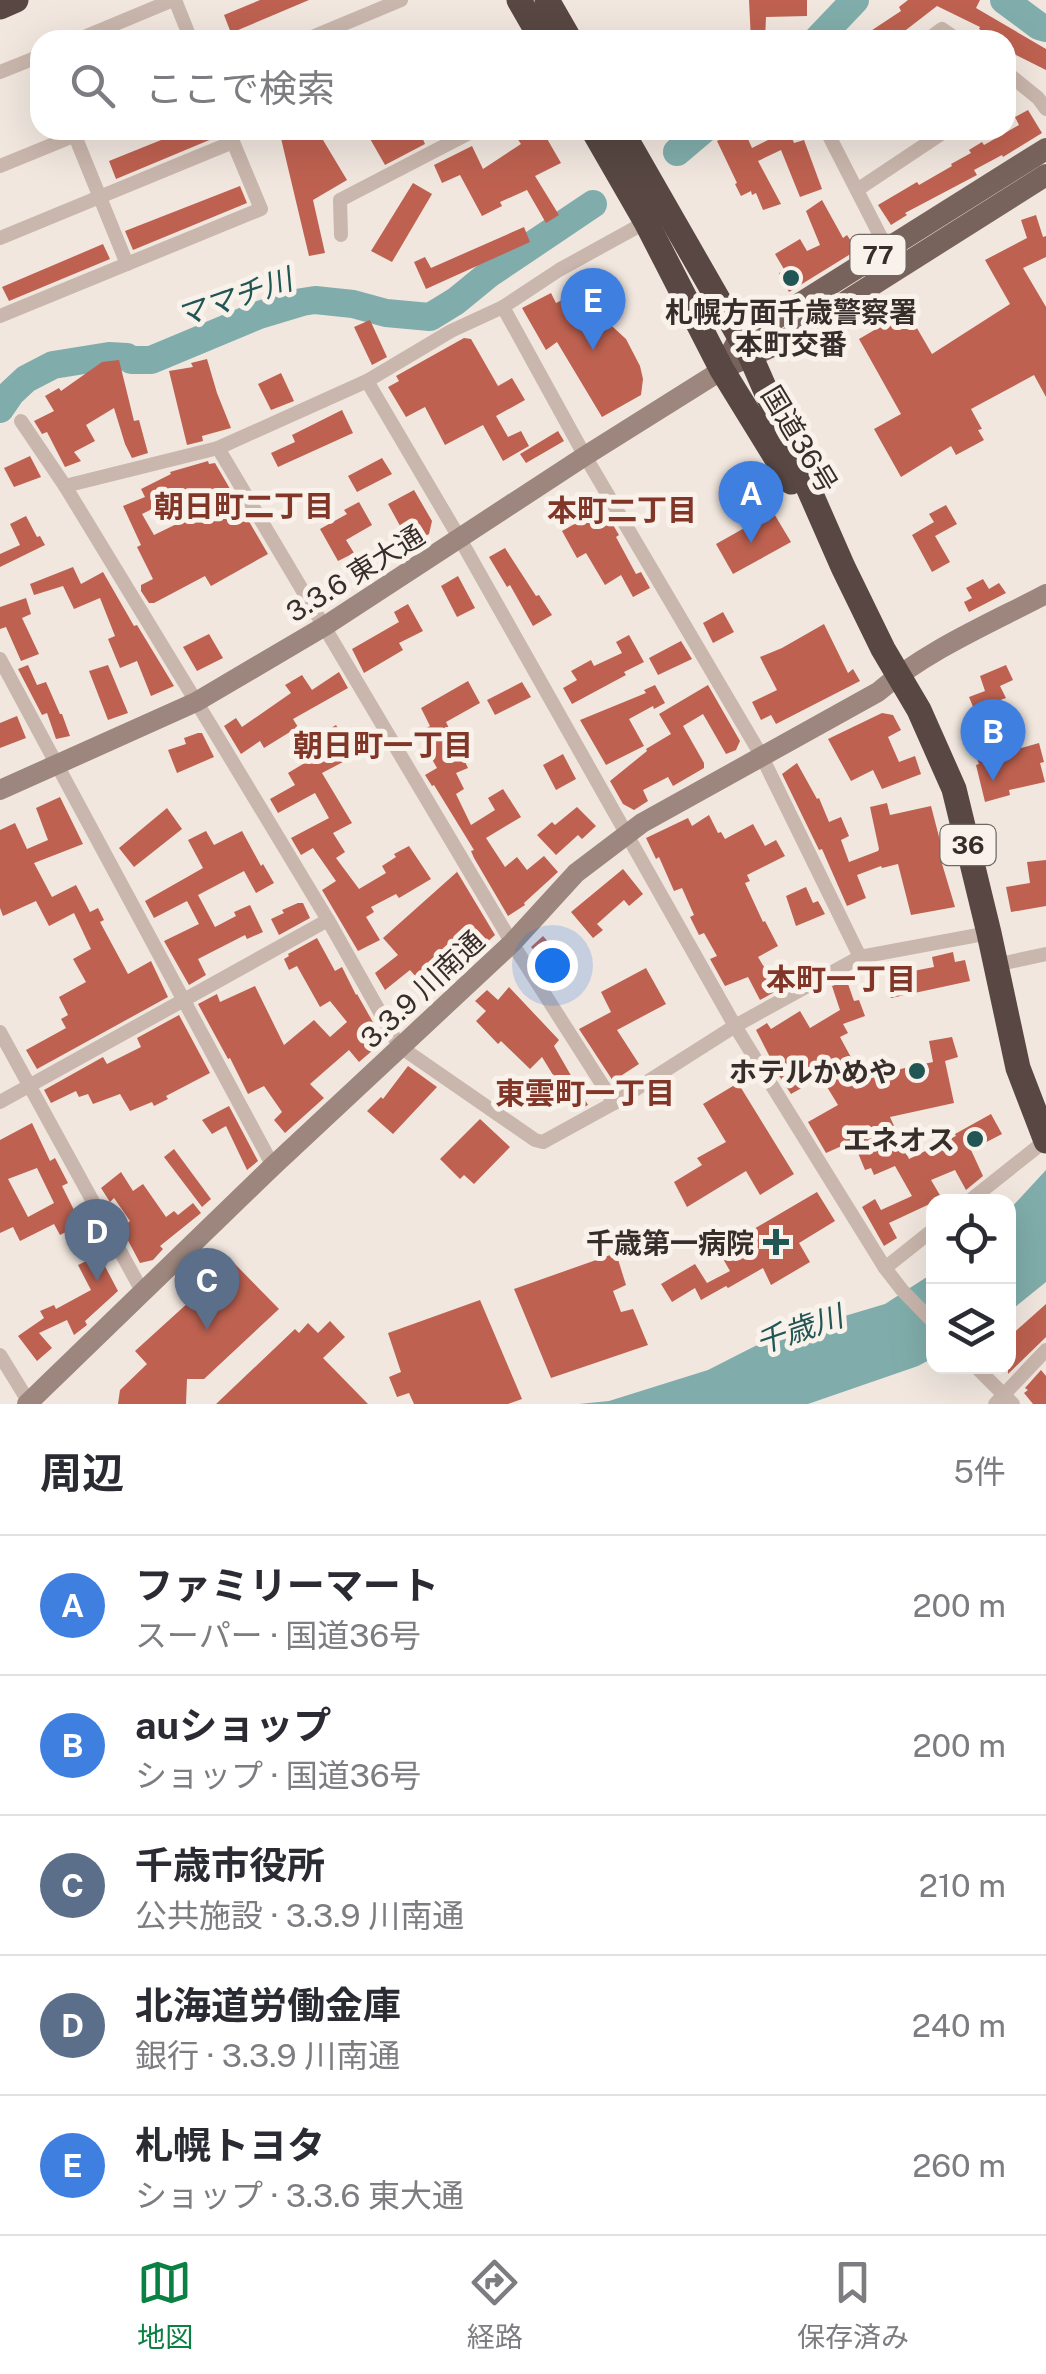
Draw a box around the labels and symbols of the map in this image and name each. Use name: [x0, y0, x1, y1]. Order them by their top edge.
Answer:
road number: 77: [850, 235, 906, 275]
water label: ママチ川: [171, 259, 299, 334]
marker: 札幌方面千歳警察署 本町交番: [780, 267, 802, 289]
pin: E: [560, 268, 626, 350]
place label: 札幌方面千歳警察署 本町交番: [665, 295, 917, 360]
street label: 国道36号: [755, 380, 845, 498]
pin: A: [718, 460, 784, 543]
district label: 朝日町二丁目: [154, 488, 334, 524]
district label: 本町二丁目: [547, 492, 697, 528]
street label: 3.3.6 東大通: [280, 518, 430, 628]
pin: B: [960, 698, 1026, 781]
district label: 朝日町一丁目: [293, 727, 473, 763]
road number: 36: [940, 825, 996, 865]
street label: 3.3.9 川南通: [354, 924, 490, 1054]
your location: [527, 940, 578, 991]
district label: 本町一丁目: [766, 961, 916, 997]
place label: ホテルかめや: [729, 1055, 897, 1088]
marker: ホテルかめや: [906, 1060, 928, 1082]
district label: 東雲町一丁目: [495, 1075, 675, 1111]
place label: エネオス: [843, 1123, 955, 1156]
marker: エネオス: [964, 1128, 986, 1150]
pin: D: [64, 1198, 130, 1281]
place label: 千歳第一病院: [586, 1226, 754, 1259]
marker: 千歳第一病院: [763, 1229, 789, 1255]
pin: C: [174, 1248, 240, 1330]
water label: 千歳川: [751, 1296, 850, 1361]

